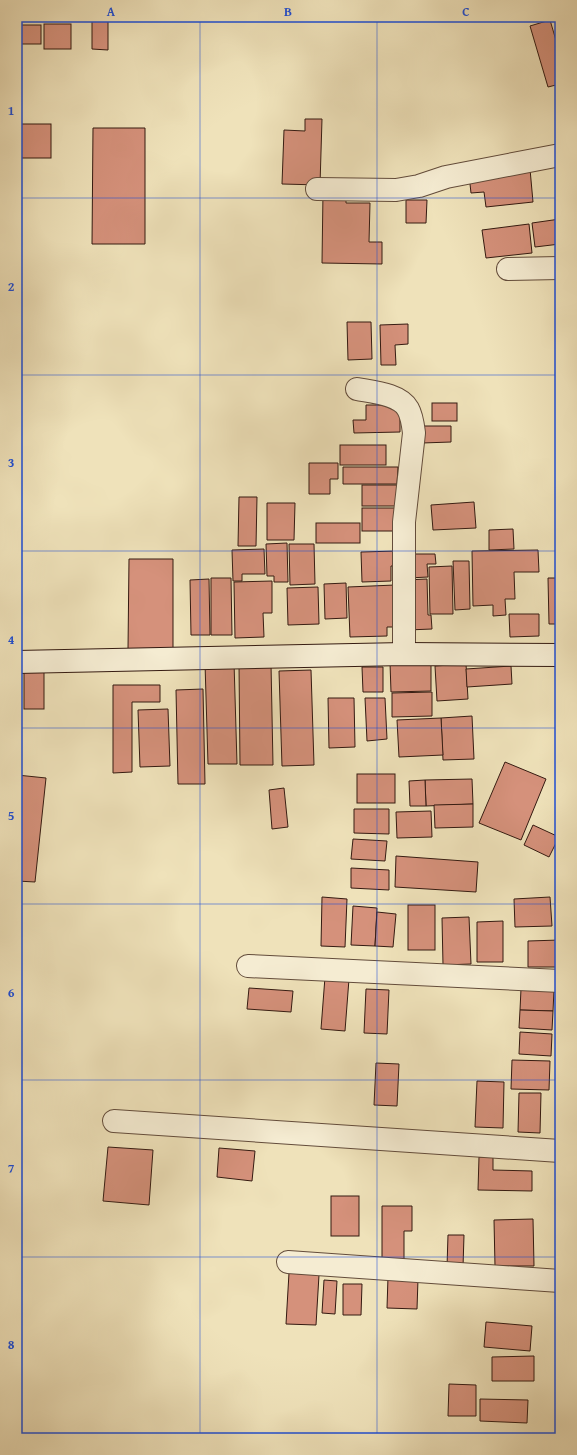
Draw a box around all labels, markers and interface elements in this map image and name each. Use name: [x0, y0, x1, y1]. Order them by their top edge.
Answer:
text: A: [107, 2, 116, 21]
text: B: [284, 2, 292, 21]
text: C: [462, 2, 470, 21]
text: 1: [8, 101, 14, 120]
text: 2: [8, 277, 15, 296]
text: 3: [8, 453, 14, 472]
text: 4: [8, 630, 15, 649]
text: 5: [8, 806, 15, 825]
text: 6: [8, 983, 15, 1002]
text: 7: [8, 1159, 15, 1178]
text: 8: [8, 1335, 15, 1354]

